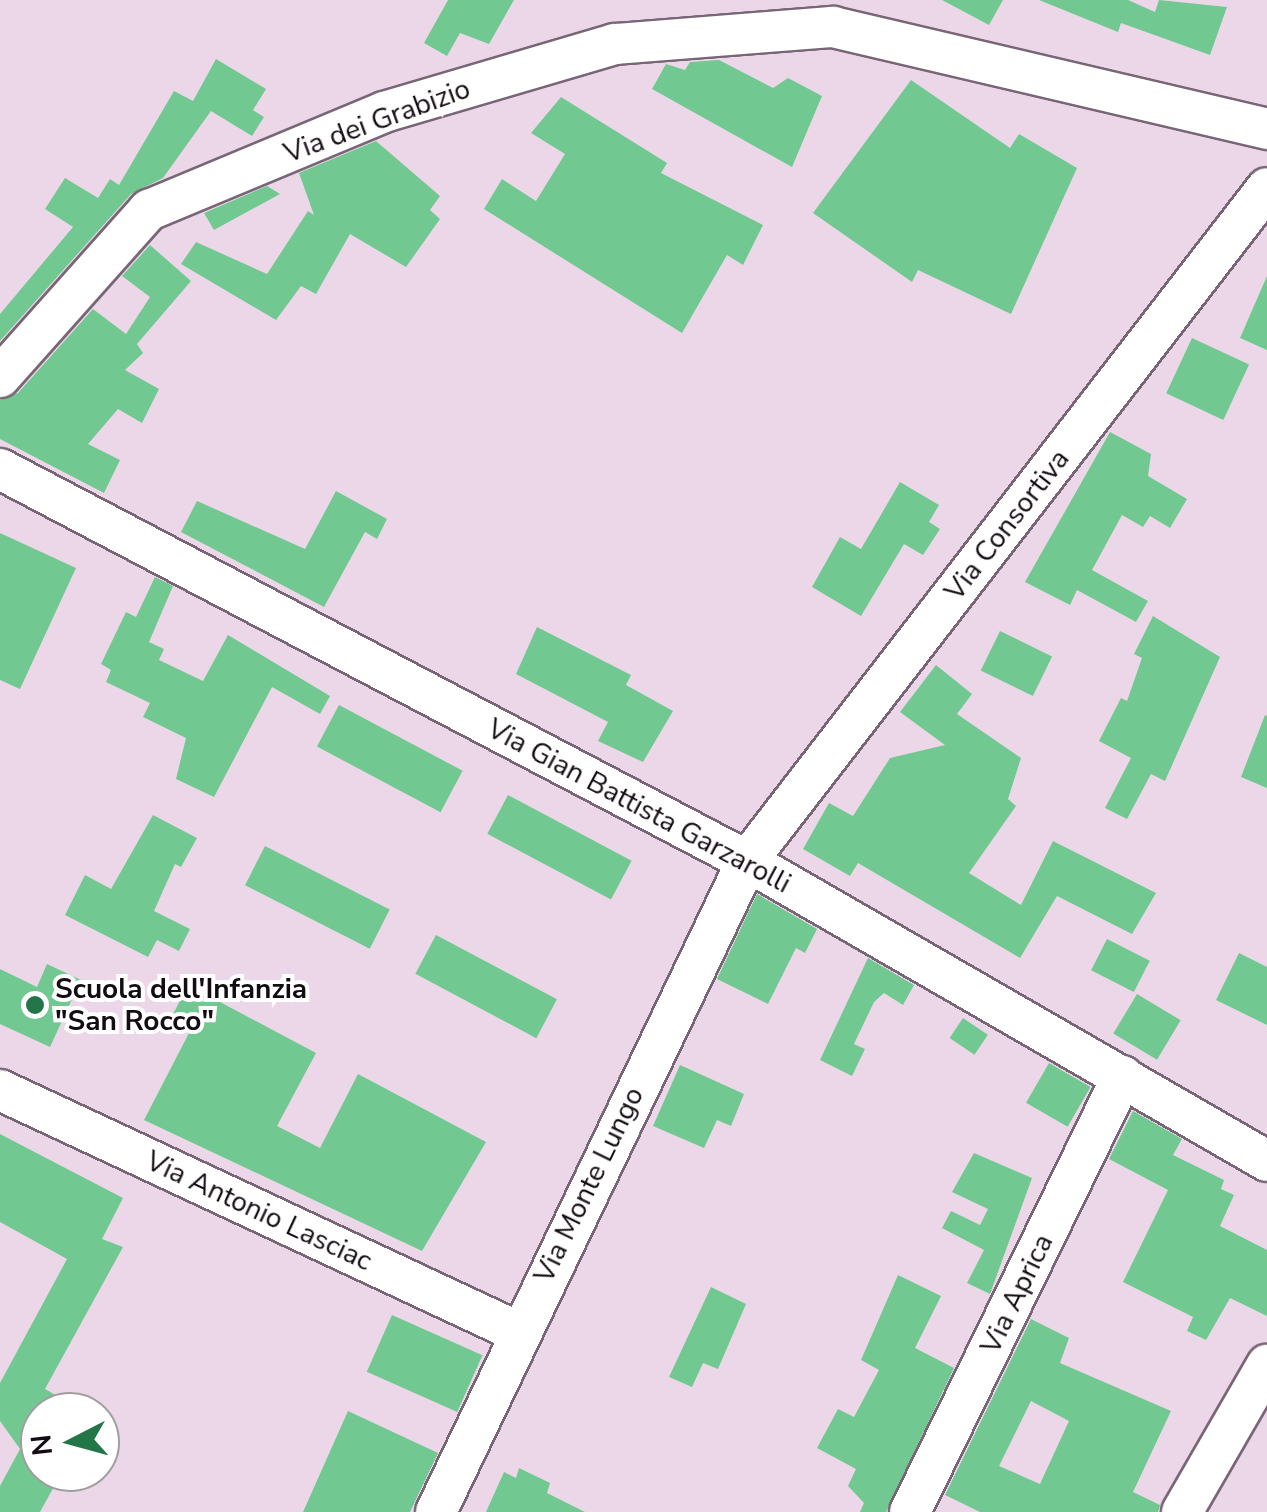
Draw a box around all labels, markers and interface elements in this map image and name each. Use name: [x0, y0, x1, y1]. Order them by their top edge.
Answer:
street label: Via dei Grabizio: [279, 72, 475, 170]
street label: Via Consortiva: [938, 443, 1076, 607]
street label: Via Gian Battista Garzarolli: [482, 712, 796, 900]
place label: Scuola dell'Infanzia "San Rocco": [55, 972, 307, 1038]
marker: Scuola dell'Infanzia "San Rocco": [24, 994, 46, 1016]
street label: Via Monte Lungo: [527, 1082, 651, 1288]
street label: Via Antonio Lasciac: [141, 1144, 377, 1278]
street label: Via Aprica: [974, 1229, 1060, 1359]
north arrow: [20, 1392, 120, 1492]
text: N: [22, 1433, 62, 1457]

